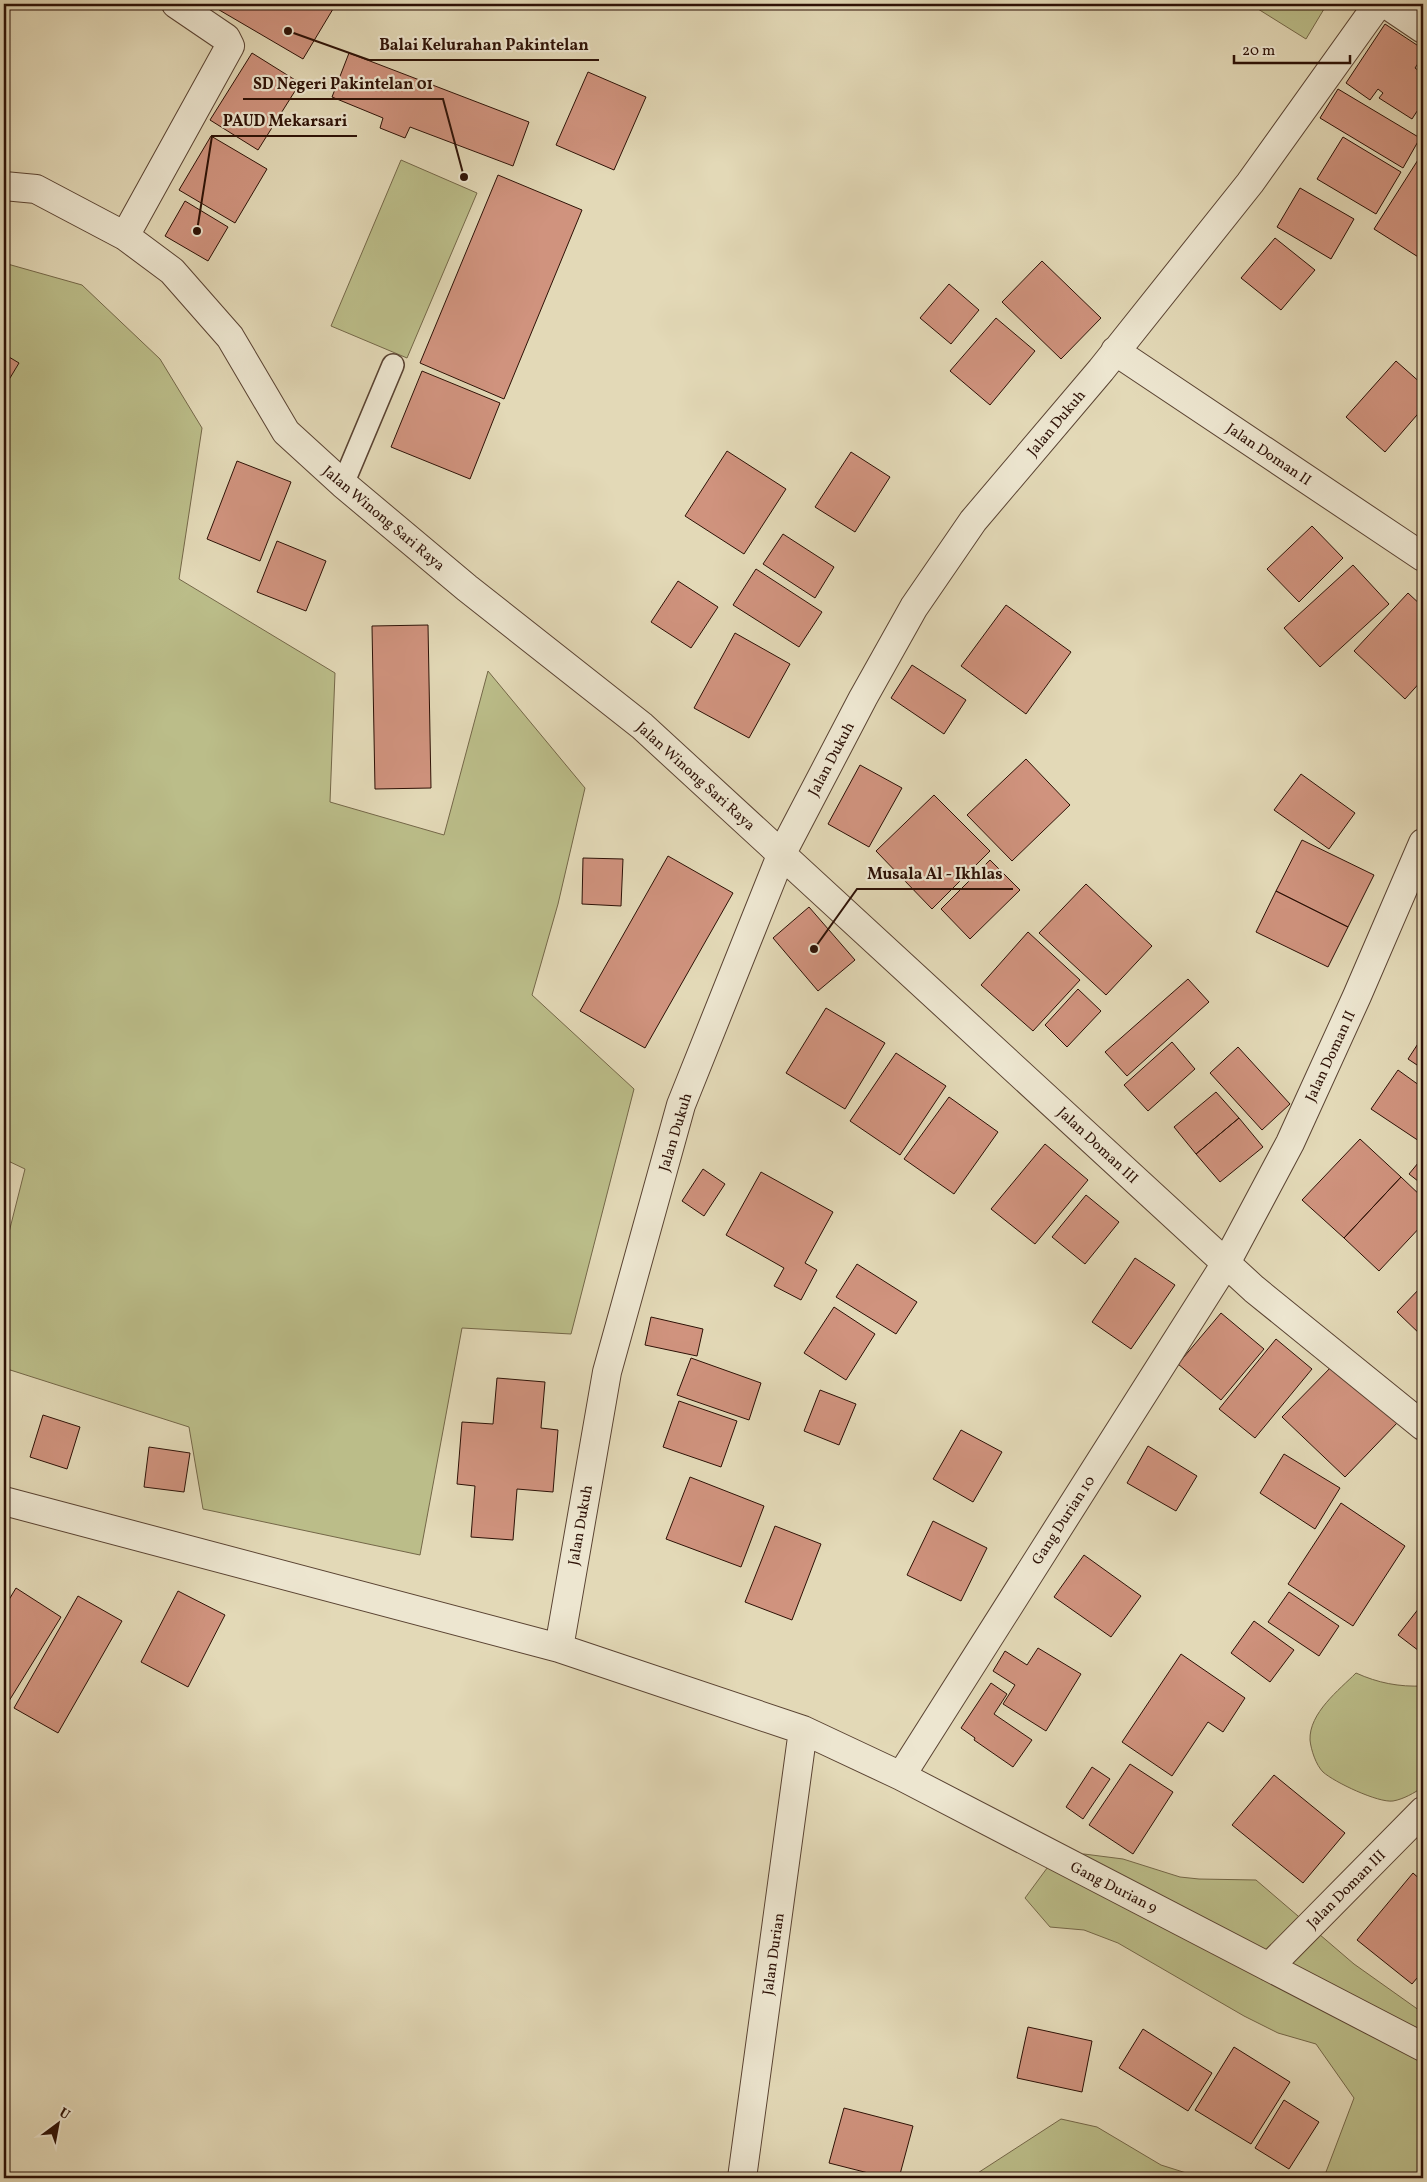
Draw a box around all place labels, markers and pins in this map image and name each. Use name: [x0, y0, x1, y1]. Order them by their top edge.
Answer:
callout: Balai Kelurahan Pakintelan: [369, 29, 599, 60]
callout: SD Negeri Pakintelan 01: [243, 68, 443, 99]
callout: PAUD Mekarsari: [212, 105, 357, 136]
callout: Musala Al - Ikhlas: [857, 858, 1013, 889]

